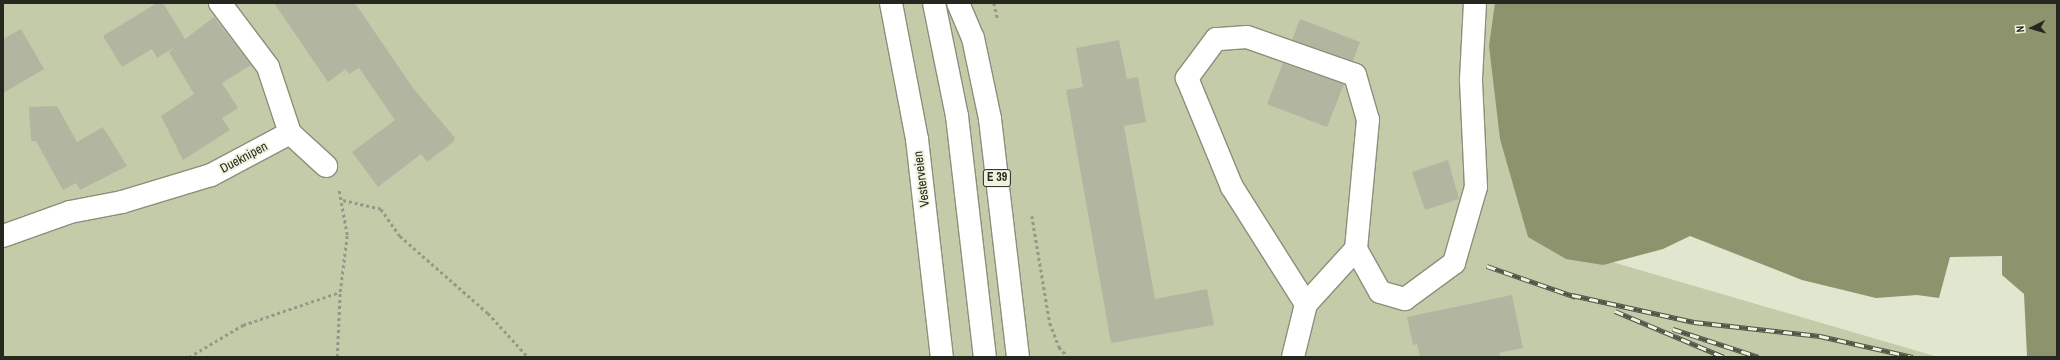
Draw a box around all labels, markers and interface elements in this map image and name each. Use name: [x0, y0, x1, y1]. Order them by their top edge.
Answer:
north arrow: [2012, 8, 2052, 48]
text: N: [2013, 25, 2027, 33]
street label: Dueknipen: [218, 139, 270, 177]
street label: Vesterveien: [911, 150, 933, 208]
road number: E 39: [982, 168, 1012, 188]

